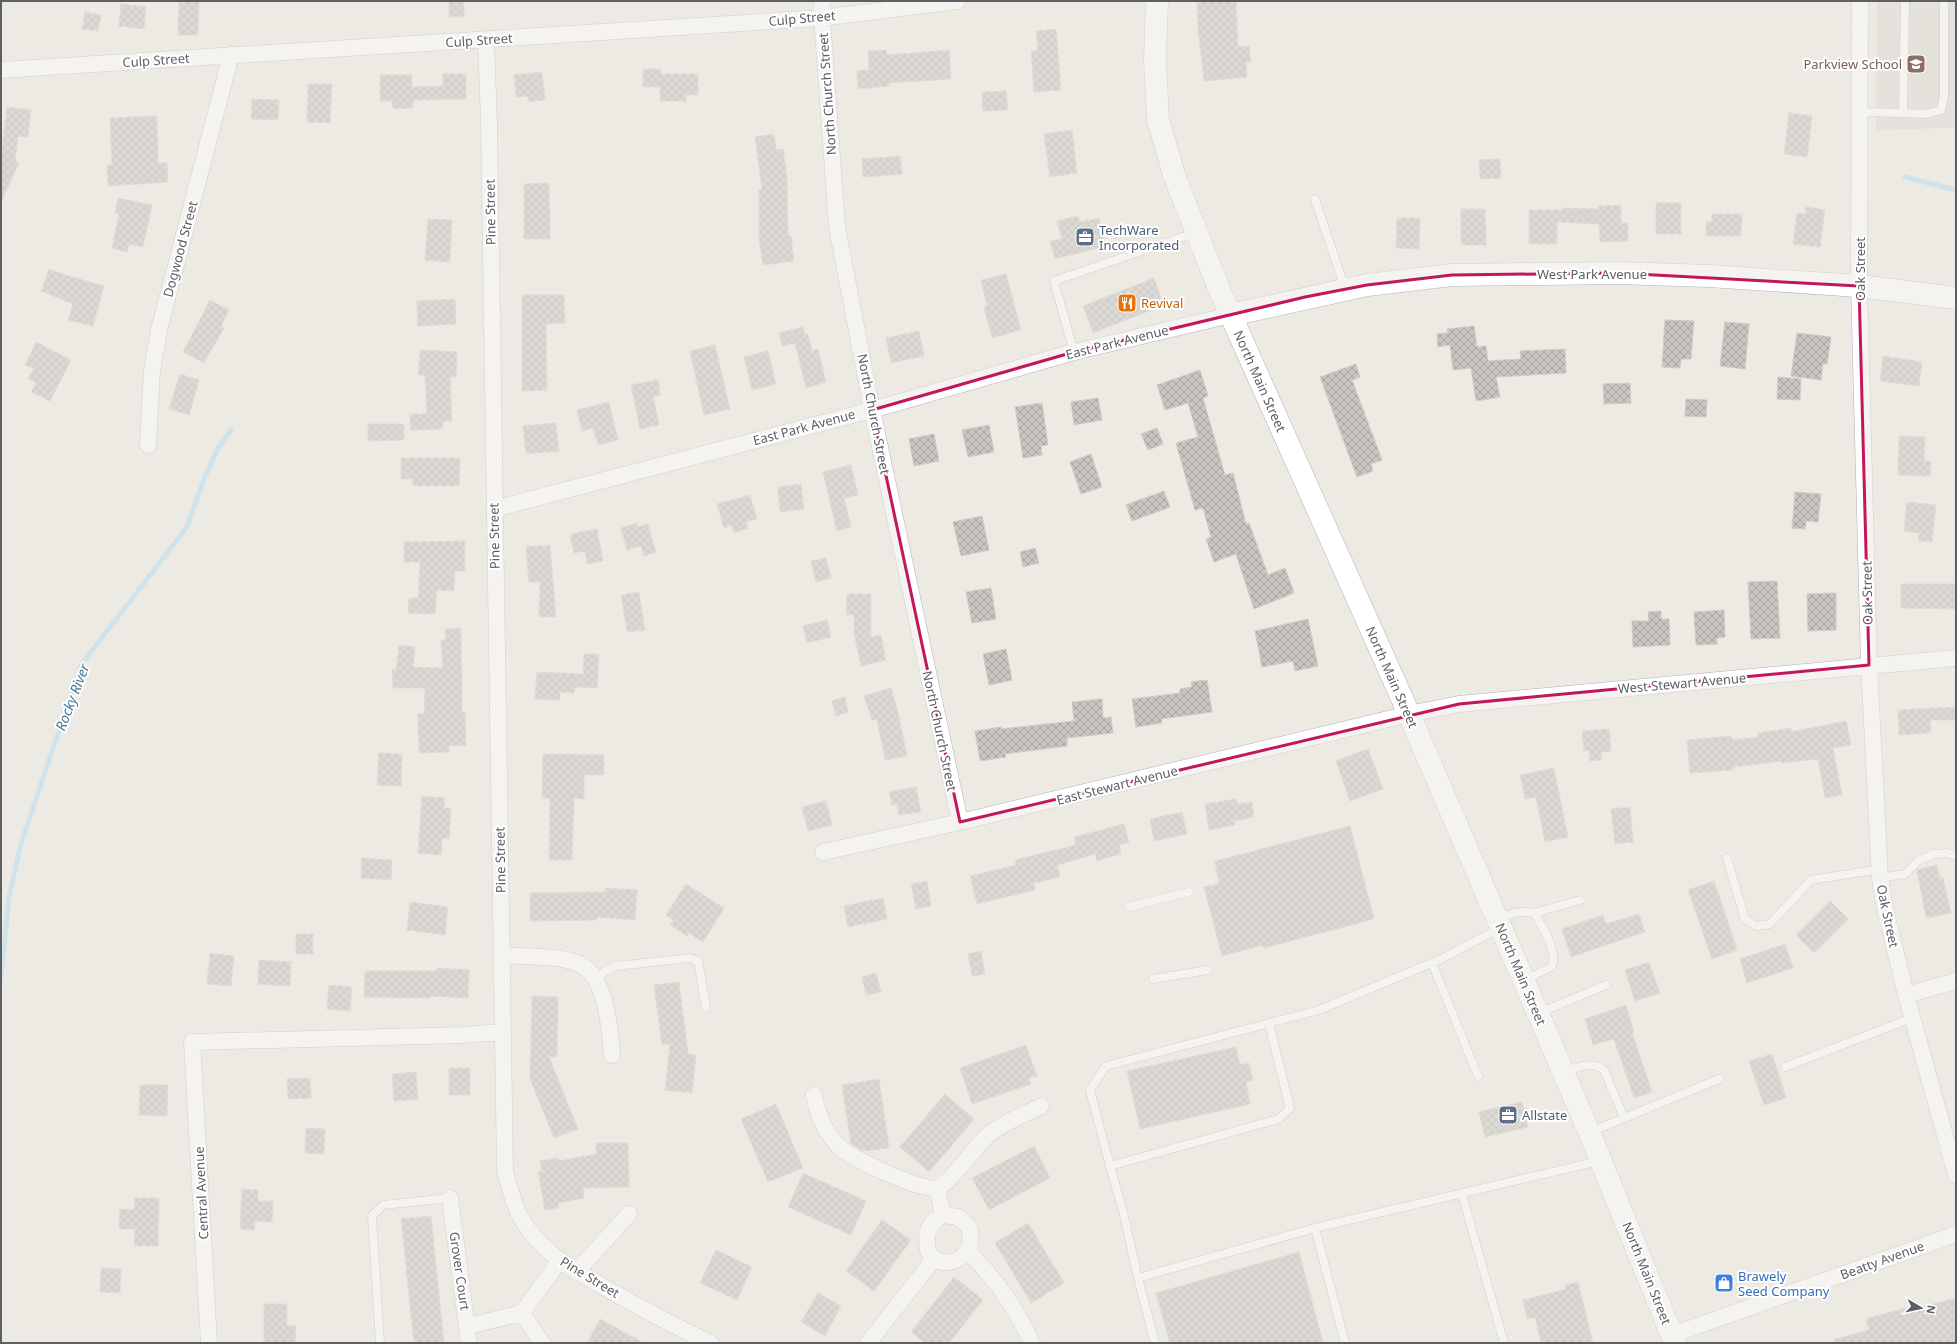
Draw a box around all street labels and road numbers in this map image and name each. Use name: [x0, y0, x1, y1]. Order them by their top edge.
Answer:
street label: Culp Street: [768, 6, 837, 30]
street label: Culp Street: [445, 29, 513, 51]
street label: North Church Street: [814, 32, 840, 156]
street label: Culp Street: [122, 49, 190, 71]
street label: Pine Street: [480, 178, 500, 245]
street label: Dogwood Street: [158, 199, 202, 299]
street label: Oak Street: [1851, 237, 1869, 301]
street label: West Park Avenue: [1537, 265, 1647, 283]
street label: East Park Avenue: [1064, 321, 1170, 363]
street label: North Main Street: [1230, 327, 1291, 435]
street label: North Church Street: [853, 352, 895, 476]
street label: East Park Avenue: [751, 405, 857, 449]
street label: Pine Street: [484, 502, 504, 569]
street label: Oak Street: [1857, 561, 1877, 625]
street label: North Main Street: [1362, 623, 1423, 731]
street label: West Stewart Avenue: [1617, 668, 1747, 698]
street label: North Church Street: [918, 669, 962, 793]
street label: East Stewart Avenue: [1055, 761, 1179, 809]
street label: Pine Street: [490, 826, 510, 893]
street label: Oak Street: [1873, 883, 1904, 949]
street label: North Main Street: [1491, 920, 1551, 1028]
street label: Central Avenue: [190, 1146, 212, 1240]
street label: North Main Street: [1618, 1219, 1676, 1327]
street label: Grover Court: [446, 1231, 474, 1312]
street label: Beatty Avenue: [1838, 1236, 1926, 1284]
street label: Pine Street: [557, 1252, 623, 1302]

